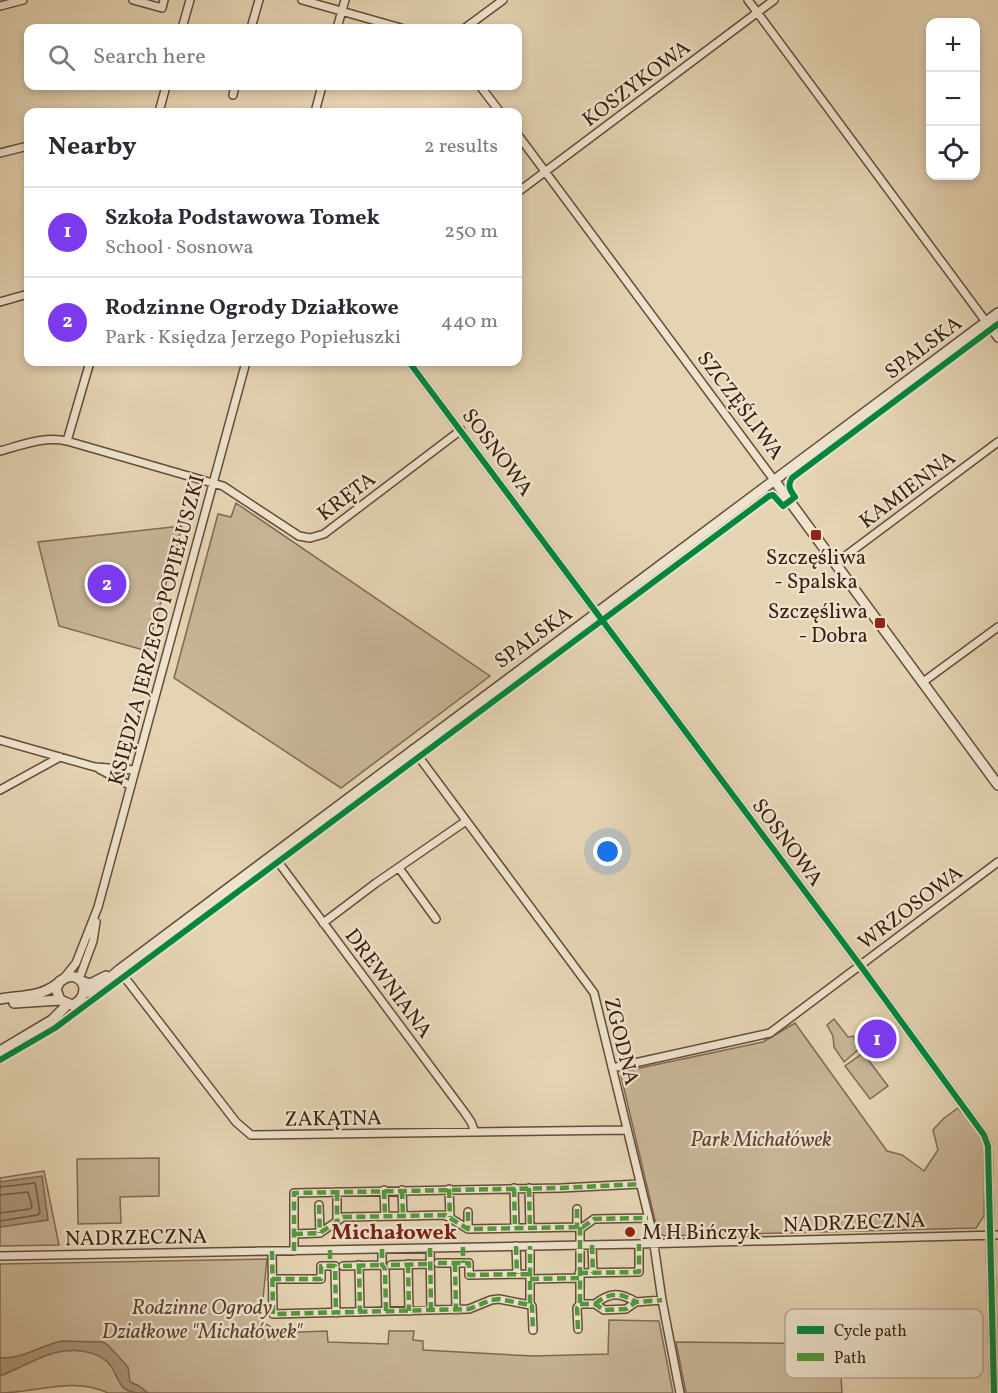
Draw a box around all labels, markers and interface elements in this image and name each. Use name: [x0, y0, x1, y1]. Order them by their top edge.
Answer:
map controls: [926, 18, 980, 180]
button: +: [926, 18, 980, 72]
search box: [24, 24, 522, 90]
street label: KOSZYKOWA: [577, 34, 697, 135]
icon: search: [45, 41, 78, 74]
text: Search here: [93, 42, 206, 73]
button: −: [926, 72, 980, 126]
button: locate: [926, 126, 980, 180]
text: Nearby: [48, 129, 137, 165]
text: 2 results: [424, 133, 498, 161]
text: Szkoła Podstawowa Tomek: [105, 203, 380, 234]
text: 1: [63, 218, 72, 246]
text: 250 m: [444, 218, 498, 246]
text: School · Sosnowa: [105, 234, 253, 262]
text: Rodzinne Ogrody Działkowe: [105, 293, 399, 324]
text: 2: [62, 308, 73, 336]
text: 440 m: [441, 308, 498, 336]
street label: SPALSKA: [879, 309, 969, 387]
text: Park · Księdza Jerzego Popiełuszki: [105, 324, 401, 352]
street label: SZCZĘŚLIWA: [689, 346, 790, 466]
street label: SOSNOWA: [454, 403, 539, 503]
street label: KAMIENNA: [854, 444, 962, 536]
street label: KRĘTA: [312, 466, 382, 529]
street label: KSIĘDZA JERZEGO POPIEŁUSZKI: [102, 472, 213, 789]
marker: Szczęśliwa - Spalska: [809, 528, 823, 542]
place label: Szczęśliwa - Spalska: [766, 544, 866, 597]
pin: 2: [88, 562, 126, 606]
place label: Szczęśliwa - Dobra: [768, 598, 868, 651]
street label: SPALSKA: [489, 600, 579, 676]
marker: Szczęśliwa - Dobra: [873, 616, 887, 630]
street label: SOSNOWA: [744, 793, 829, 893]
your location: [593, 837, 622, 866]
street label: WRZOSOWA: [852, 859, 969, 957]
street label: DREWNIANA: [337, 923, 439, 1045]
street label: ZGODNA: [596, 995, 645, 1088]
pin: 1: [858, 1016, 896, 1062]
street label: ZAKĄTNA: [284, 1104, 382, 1135]
park label: Park Michałówek: [690, 1126, 832, 1155]
street label: NADRZECZNA: [782, 1207, 926, 1240]
district label: Michałowek: [331, 1218, 457, 1249]
place label: M H Bińczyk: [642, 1219, 761, 1248]
street label: NADRZECZNA: [65, 1223, 208, 1254]
marker: M H Bińczyk: [623, 1225, 637, 1239]
park label: Rodzinne Ogrody Działkowe "Michałówek": [102, 1294, 303, 1347]
legend: [785, 1309, 983, 1378]
text: Cycle path: [834, 1321, 907, 1343]
text: Path: [834, 1348, 866, 1370]

